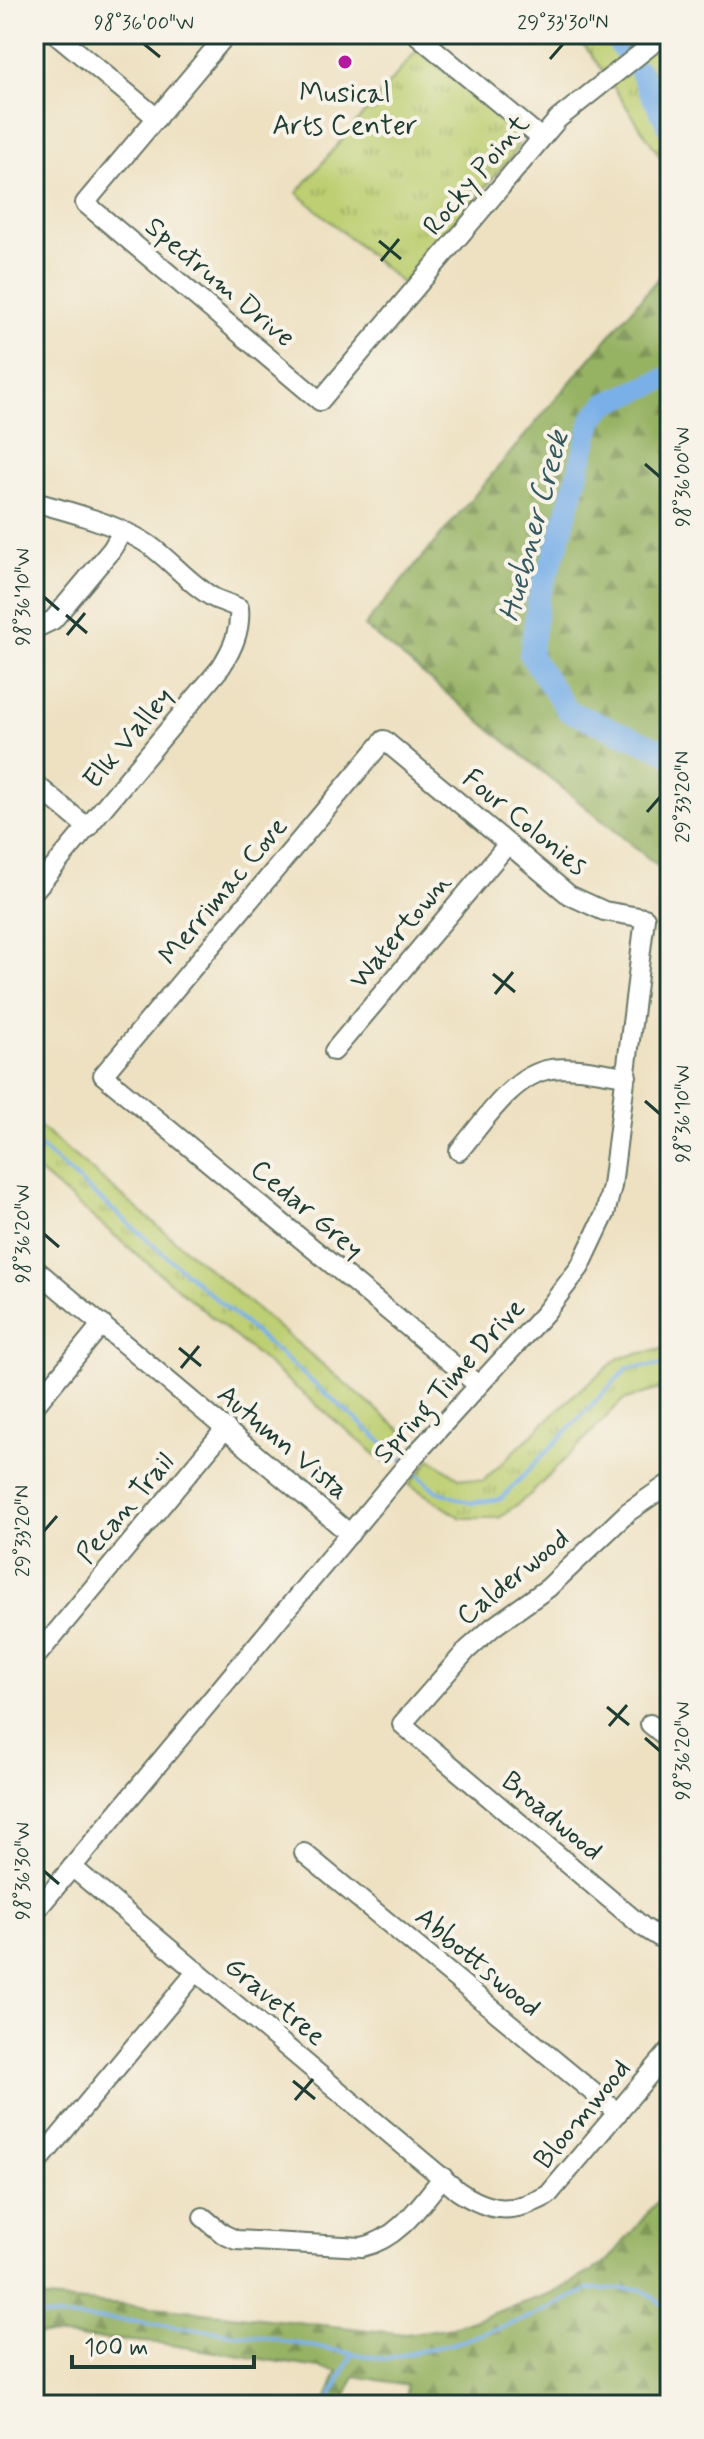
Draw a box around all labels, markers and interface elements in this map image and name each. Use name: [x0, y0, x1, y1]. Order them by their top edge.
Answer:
text: 98°36'00"W: [94, 10, 194, 37]
text: 29°33'30"N: [517, 10, 609, 37]
marker: Musical Arts Center: [336, 53, 354, 71]
place label: Musical Arts Center: [272, 76, 418, 145]
street label: Rocky Point: [415, 107, 539, 244]
street label: Spectrum Drive: [136, 209, 302, 357]
water label: Huebner Creek: [490, 425, 579, 626]
text: 98°36'00"W: [670, 427, 697, 527]
text: 98°36'10"W: [10, 548, 37, 646]
street label: Elk Valley: [75, 680, 182, 797]
text: 29°33'20"N: [670, 751, 697, 843]
street label: Four Colonies: [454, 761, 595, 885]
street label: Merrimac Cove: [151, 810, 297, 973]
street label: Watertown: [341, 866, 460, 997]
text: 98°36'10"W: [670, 1065, 697, 1163]
street label: Cedar Grey: [242, 1152, 371, 1268]
text: 98°36'20"W: [10, 1185, 37, 1283]
street label: Spring Time Drive: [366, 1291, 536, 1474]
street label: Autumn Vista: [209, 1377, 356, 1509]
street label: Pecan Trail: [68, 1445, 183, 1572]
text: 29°33'20"N: [10, 1485, 37, 1577]
street label: Calderwood: [449, 1521, 578, 1635]
text: 98°36'20"W: [670, 1702, 697, 1800]
street label: Broadwood: [493, 1764, 610, 1870]
text: 98°36'30"W: [10, 1822, 37, 1920]
street label: Abbottswood: [407, 1899, 548, 2027]
street label: Gravetree: [216, 1949, 333, 2055]
street label: Bloomwood: [526, 2052, 640, 2177]
scale bar: [72, 2319, 254, 2369]
text: 100 m: [84, 2333, 148, 2364]

